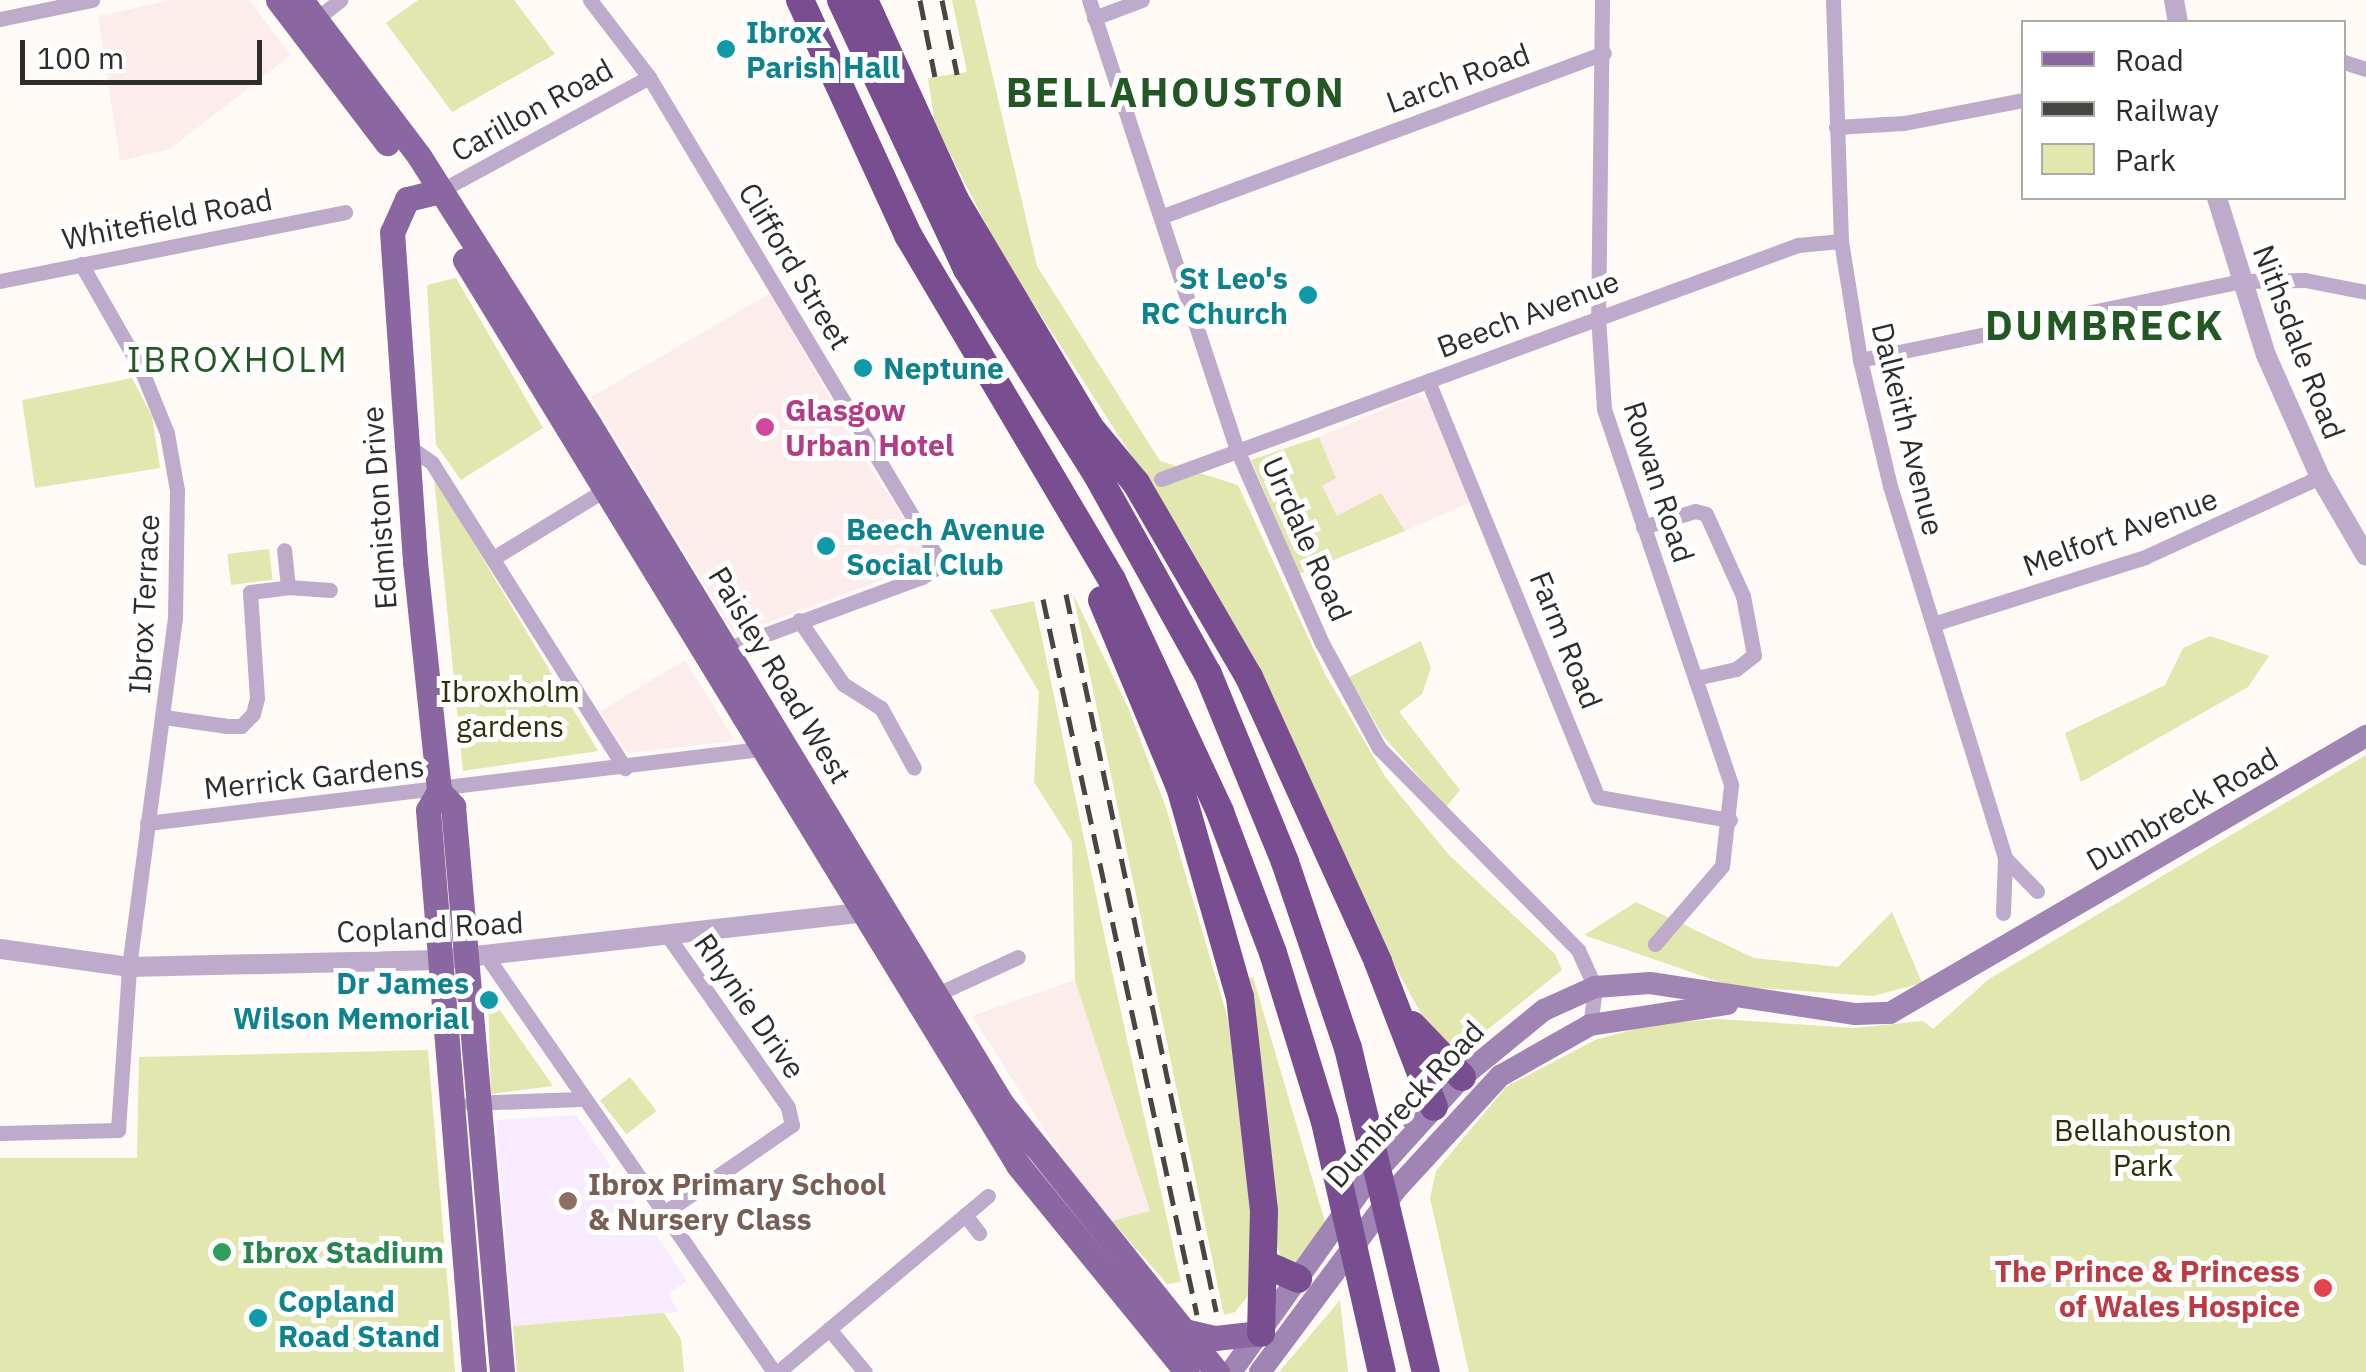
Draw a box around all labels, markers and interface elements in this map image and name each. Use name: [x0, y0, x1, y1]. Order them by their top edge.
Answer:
place label: Ibrox Parish Hall: [746, 14, 900, 84]
scale bar: [25, 20, 268, 82]
legend: [2021, 20, 2346, 200]
street label: Larch Road: [1381, 35, 1535, 121]
text: 100 m: [37, 38, 124, 77]
marker: Ibrox Parish Hall: [715, 38, 737, 60]
text: Road: [2115, 40, 2184, 79]
street label: Carillon Road: [445, 51, 619, 169]
district label: BELLAHOUSTON: [1006, 68, 1346, 116]
text: Railway: [2115, 90, 2219, 129]
text: Park: [2115, 140, 2176, 179]
street label: Clifford Street: [731, 176, 859, 356]
street label: Whitefield Road: [59, 181, 275, 257]
street label: Nithsdale Road: [2245, 240, 2353, 444]
place label: St Leo's RC Church: [1141, 260, 1288, 330]
street label: Beech Avenue: [1432, 263, 1624, 365]
marker: St Leo's RC Church: [1297, 284, 1319, 306]
district label: DUMBRECK: [1985, 301, 2225, 349]
street label: Dalkeith Avenue: [1864, 319, 1952, 539]
district label: IBROXHOLM: [127, 338, 349, 380]
place label: Neptune: [883, 350, 1004, 386]
marker: Neptune: [852, 357, 874, 379]
place label: Glasgow Urban Hotel: [785, 392, 954, 462]
street label: Rowan Road: [1616, 397, 1702, 567]
street label: Edmiston Drive: [354, 405, 404, 611]
marker: Glasgow Urban Hotel: [754, 416, 776, 438]
street label: Urrdale Road: [1255, 451, 1359, 627]
street label: Melfort Avenue: [2018, 480, 2222, 584]
place label: Beech Avenue Social Club: [846, 511, 1045, 582]
street label: Ibrox Terrace: [121, 513, 167, 695]
marker: Beech Avenue Social Club: [815, 535, 837, 557]
street label: Paisley Road West: [701, 560, 859, 790]
street label: Farm Road: [1522, 566, 1610, 714]
park label: Ibroxholm gardens: [440, 673, 580, 744]
street label: Dumbreck Road: [2080, 740, 2284, 878]
street label: Merrick Gardens: [202, 748, 426, 806]
street label: Copland Road: [335, 904, 525, 950]
street label: Rhynie Drive: [687, 927, 813, 1085]
place label: Dr James Wilson Memorial: [233, 965, 469, 1036]
marker: Dr James Wilson Memorial: [478, 989, 500, 1011]
street label: Dumbreck Road: [1319, 1013, 1491, 1195]
park label: Bellahouston Park: [2054, 1112, 2232, 1182]
place label: Ibrox Primary School & Nursery Class: [588, 1166, 886, 1236]
marker: Ibrox Primary School & Nursery Class: [557, 1190, 579, 1212]
place label: Ibrox Stadium: [242, 1234, 444, 1270]
marker: Ibrox Stadium: [211, 1241, 233, 1263]
place label: The Prince & Princess of Wales Hospice: [1994, 1253, 2300, 1324]
marker: The Prince & Princess of Wales Hospice: [2310, 1275, 2336, 1301]
place label: Copland Road Stand: [278, 1283, 440, 1354]
marker: Copland Road Stand: [247, 1307, 269, 1329]

